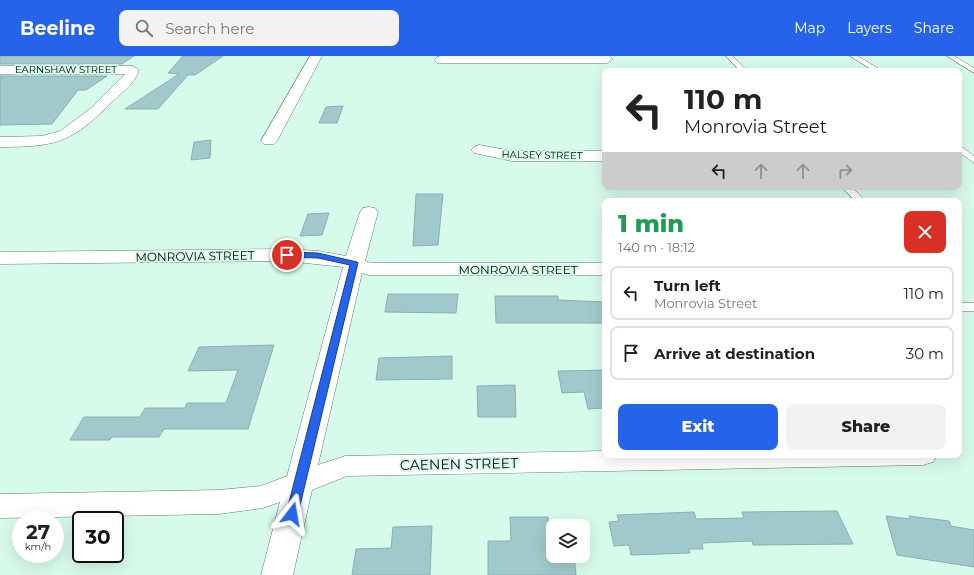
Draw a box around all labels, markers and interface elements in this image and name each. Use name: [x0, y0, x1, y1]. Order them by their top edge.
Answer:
search box: [119, 10, 399, 46]
text: Beeline: [20, 17, 95, 40]
icon: search: [133, 17, 155, 39]
text: Search here: [165, 19, 254, 38]
text: Map: [794, 19, 825, 37]
text: Layers: [847, 19, 892, 37]
text: Share: [914, 19, 954, 37]
street label: EARNSHAW STREET: [15, 63, 117, 76]
text: 110 m: [684, 82, 762, 116]
icon: left: [618, 84, 670, 136]
text: Monrovia Street: [684, 116, 827, 138]
street label: HALSEY STREET: [501, 148, 583, 162]
icon: left: [708, 160, 730, 182]
icon: ahead: [750, 160, 772, 182]
icon: ahead: [792, 160, 814, 182]
icon: right: [834, 160, 856, 182]
text: 1 min: [618, 209, 684, 238]
button: close: [904, 211, 946, 253]
pin: [270, 238, 304, 272]
text: 140 m · 18:12: [618, 239, 695, 255]
icon: arrive: [276, 244, 298, 266]
street label: MONROVIA STREET: [135, 247, 255, 265]
street label: MONROVIA STREET: [458, 262, 578, 277]
text: Turn left: [654, 276, 721, 295]
icon: left: [620, 282, 642, 304]
text: 110 m: [903, 284, 944, 303]
text: Monrovia Street: [654, 295, 757, 311]
icon: arrive: [620, 342, 642, 364]
text: Arrive at destination: [654, 344, 815, 363]
text: 30 m: [906, 344, 944, 363]
button: Exit: [618, 404, 778, 450]
button: Share: [786, 404, 946, 450]
street label: CAENEN STREET: [400, 454, 518, 474]
position arrow: [271, 493, 313, 535]
speed limit sign: 30: [72, 511, 124, 563]
map controls: [546, 519, 590, 563]
button: layers: [546, 519, 590, 563]
text: 27: [26, 520, 50, 544]
text: km/h: [25, 540, 51, 553]

